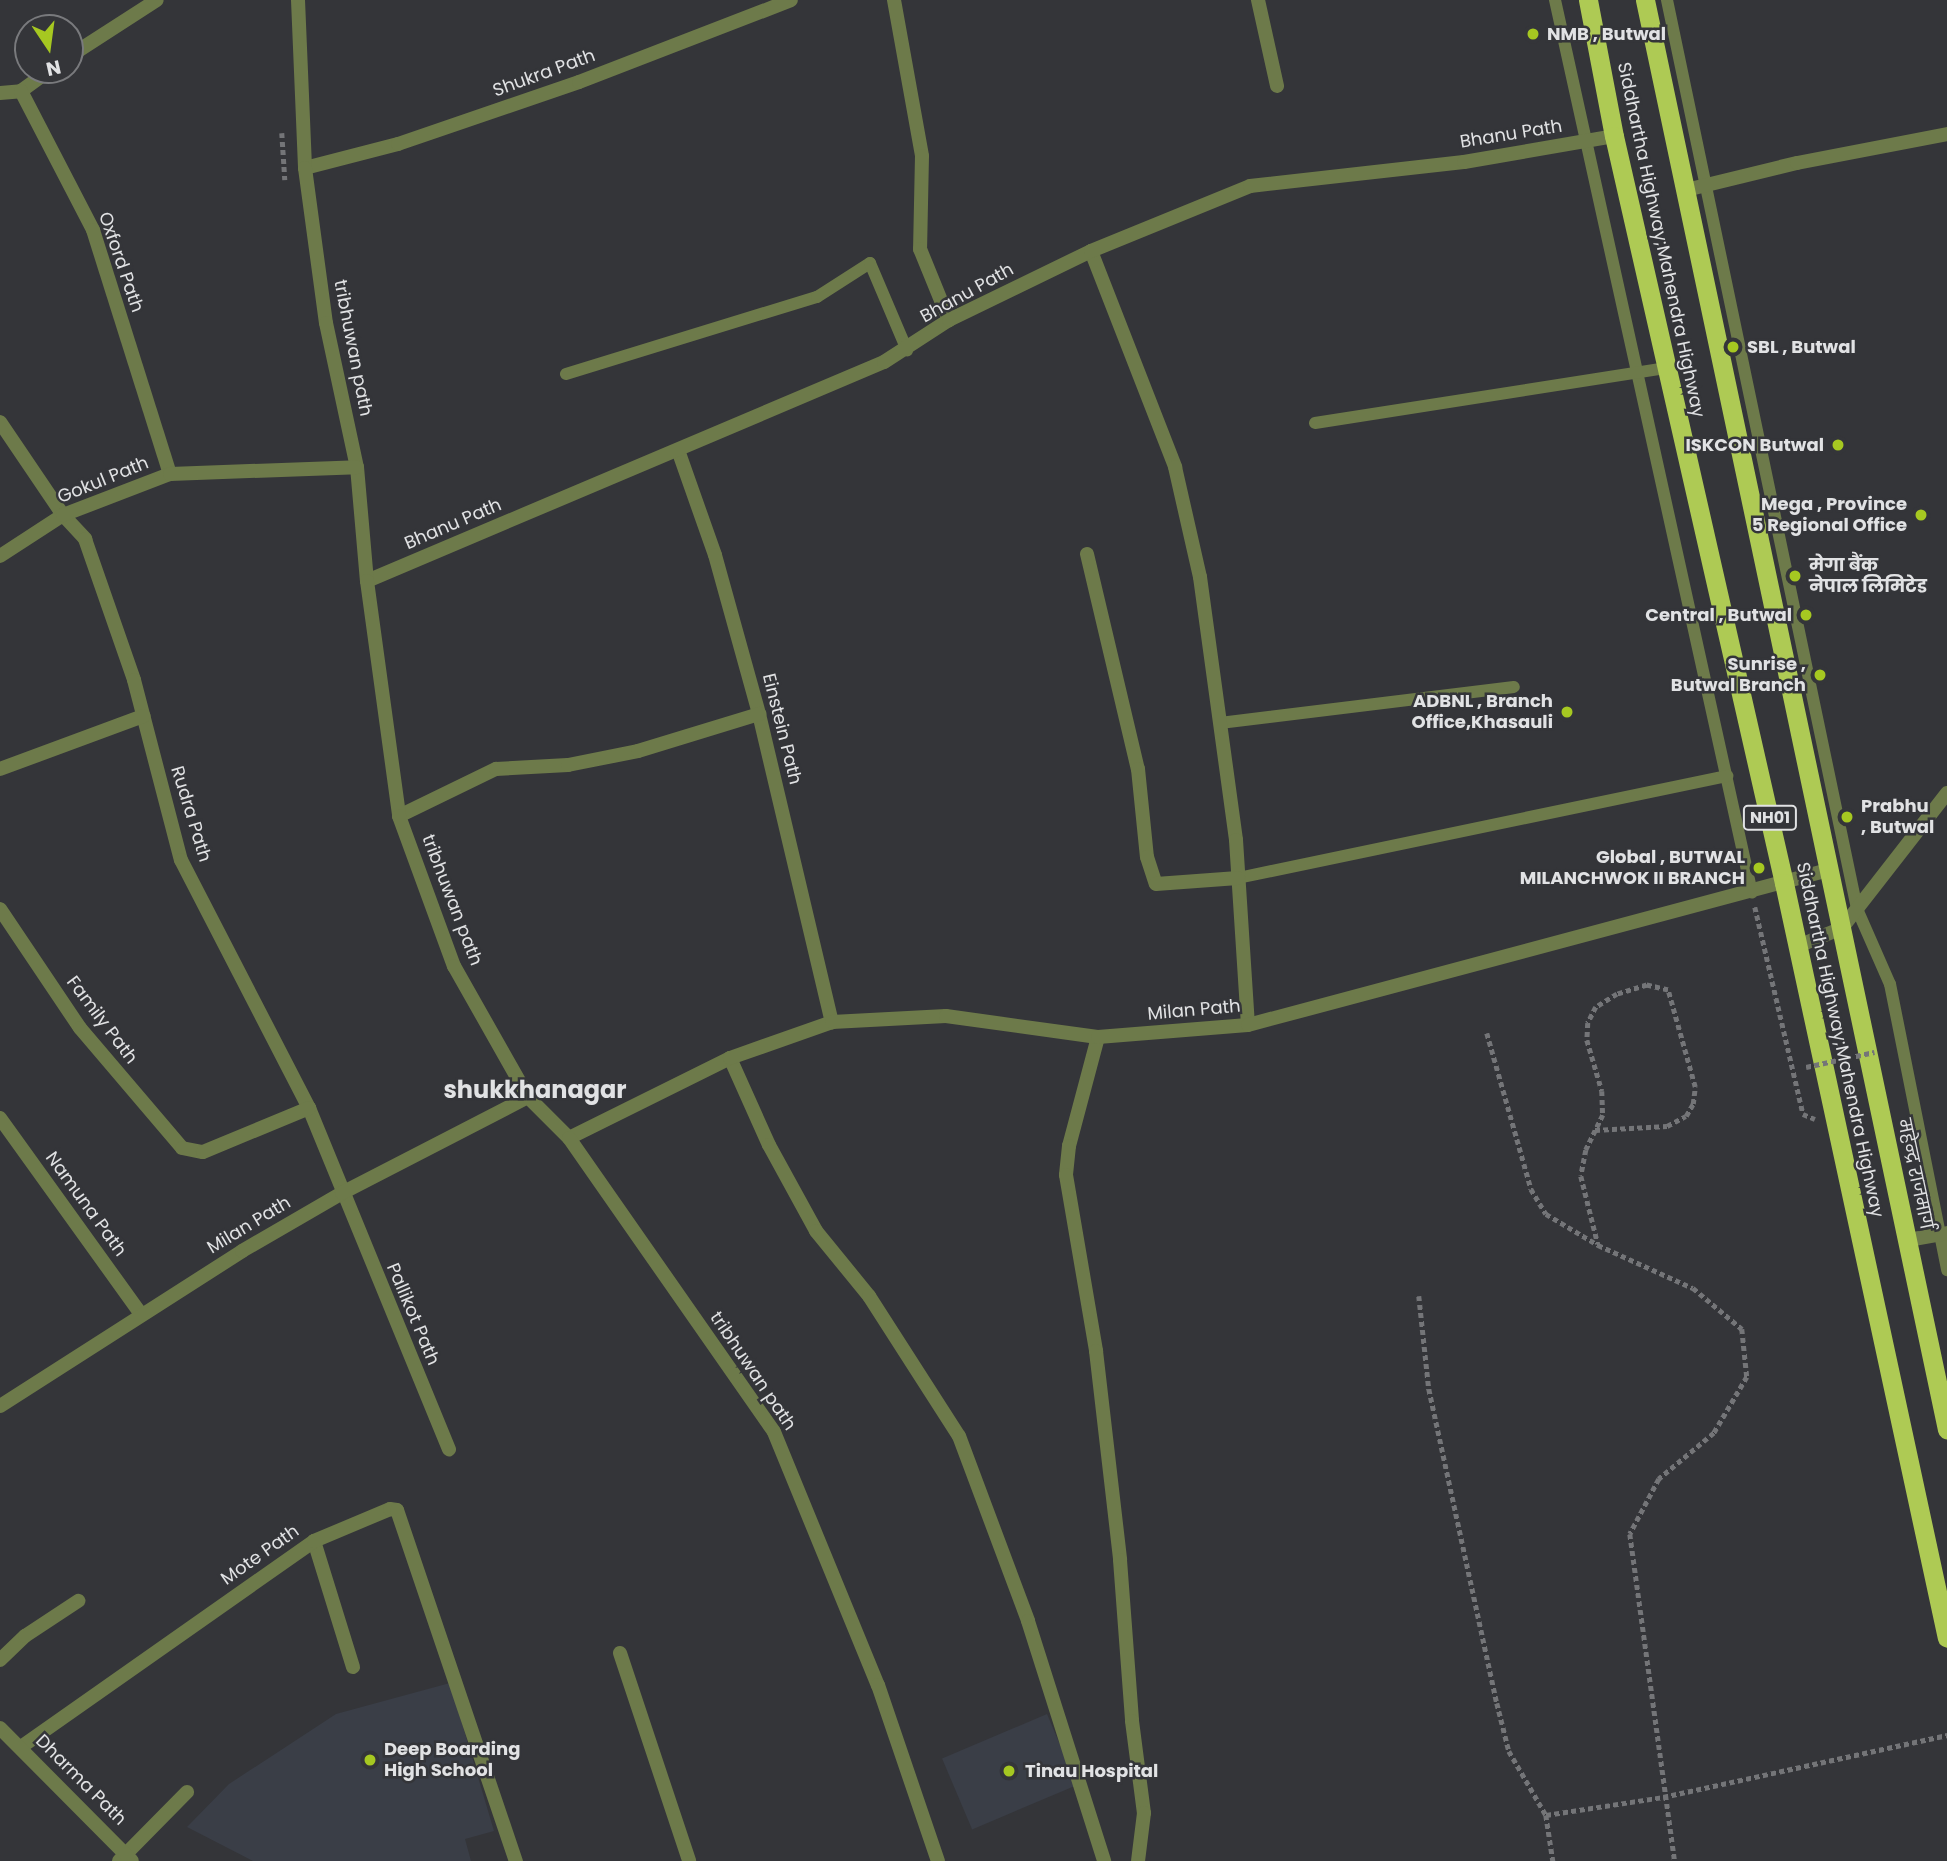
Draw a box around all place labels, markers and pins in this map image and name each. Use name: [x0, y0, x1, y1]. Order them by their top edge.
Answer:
place label: NMB , Butwal: [1547, 23, 1666, 45]
marker: NMB , Butwal: [1525, 26, 1541, 42]
place label: SBL , Butwal: [1747, 336, 1856, 358]
marker: SBL , Butwal: [1725, 339, 1741, 355]
place label: ISKCON Butwal: [1685, 434, 1824, 456]
marker: ISKCON Butwal: [1830, 437, 1846, 453]
place label: Mega , Province 5 Regional Office: [1752, 494, 1907, 536]
marker: Mega , Province 5 Regional Office: [1913, 507, 1929, 523]
place label: मेगा बैंक नेपाल लिमिटेड: [1809, 555, 1927, 598]
marker: मेगा बैंक नेपाल लिमिटेड: [1787, 568, 1803, 584]
place label: Central , Butwal: [1645, 604, 1792, 626]
marker: Central , Butwal: [1798, 607, 1814, 623]
place label: Sunrise , Butwal Branch: [1671, 654, 1806, 696]
marker: Sunrise , Butwal Branch: [1812, 667, 1828, 683]
place label: ADBNL , Branch Office,Khasauli: [1412, 691, 1553, 734]
marker: ADBNL , Branch Office,Khasauli: [1559, 704, 1575, 720]
place label: Prabhu , Butwal: [1861, 796, 1934, 838]
marker: Prabhu , Butwal: [1839, 809, 1855, 825]
place label: Global , BUTWAL MILANCHWOK II BRANCH: [1520, 847, 1745, 890]
marker: Global , BUTWAL MILANCHWOK II BRANCH: [1751, 860, 1767, 876]
place label: Deep Boarding High School: [384, 1739, 520, 1782]
marker: Deep Boarding High School: [362, 1752, 378, 1768]
place label: Tinau Hospital: [1025, 1760, 1158, 1782]
marker: Tinau Hospital: [999, 1761, 1019, 1781]

